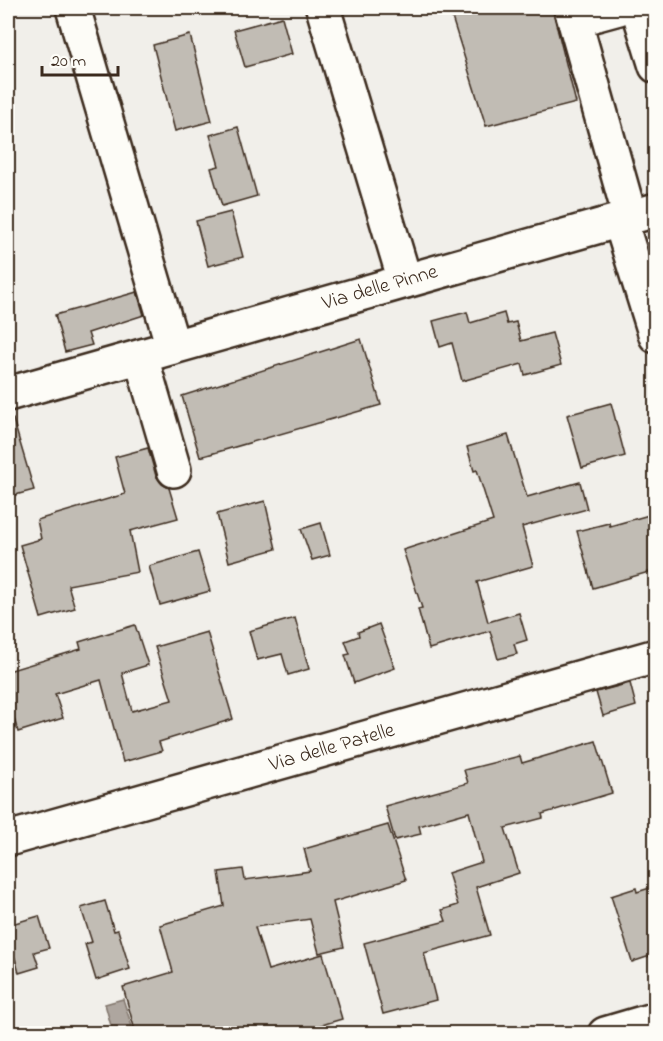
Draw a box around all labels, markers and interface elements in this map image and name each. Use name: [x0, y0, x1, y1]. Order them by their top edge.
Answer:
scale bar: [42, 39, 118, 77]
text: 20 m: [51, 49, 86, 75]
street label: Via delle Pinne: [318, 257, 442, 319]
street label: Via delle Patelle: [265, 716, 399, 781]

